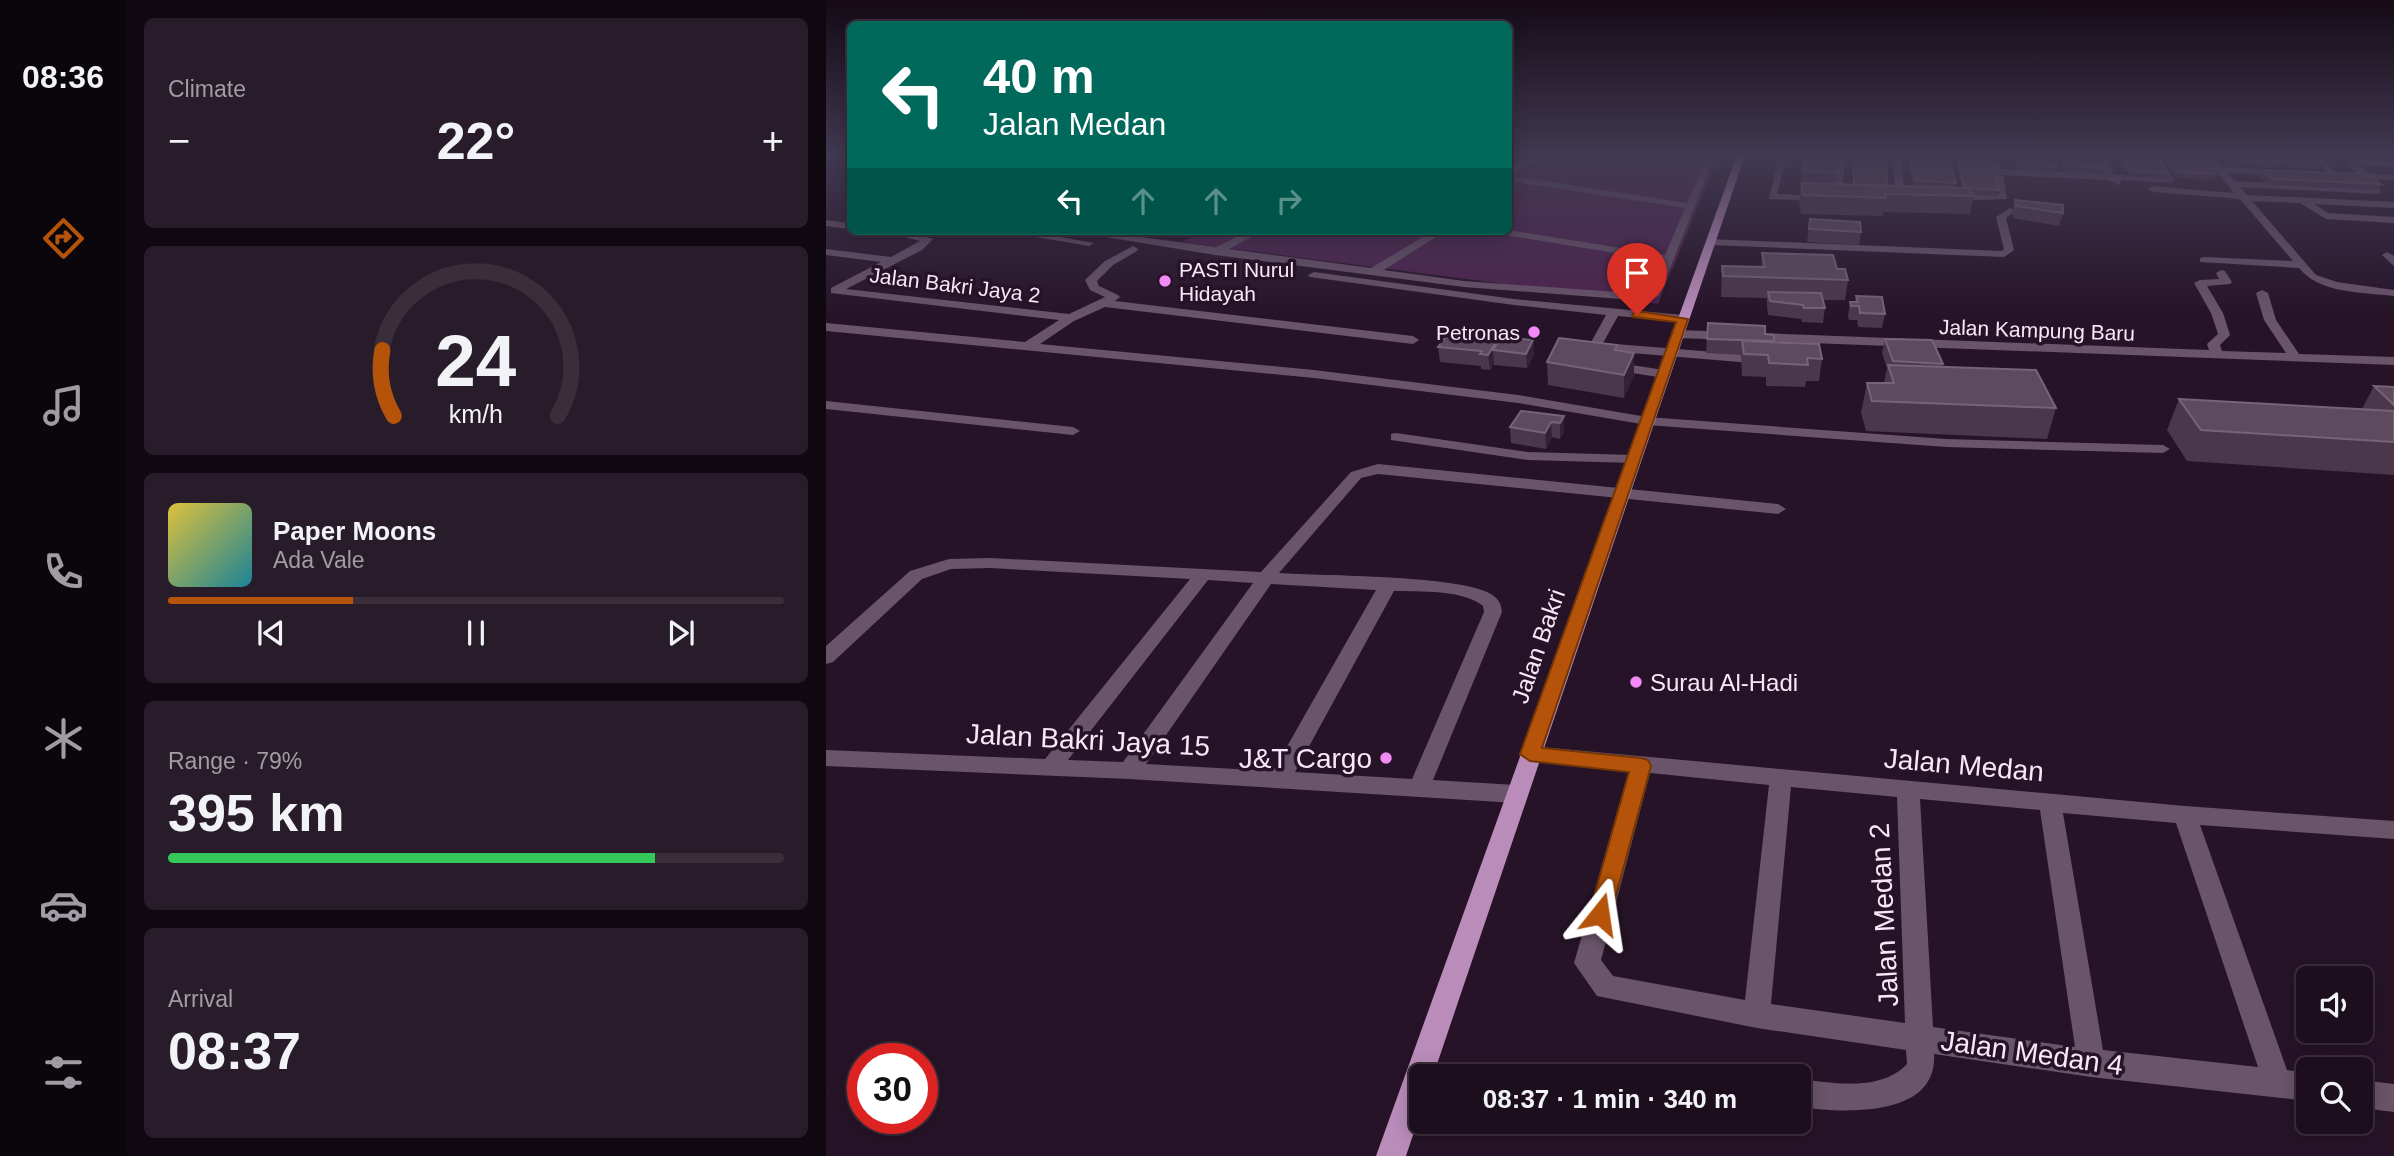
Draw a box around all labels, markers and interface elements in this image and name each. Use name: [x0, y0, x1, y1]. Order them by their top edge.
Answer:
icon: left: [868, 49, 959, 140]
text: 40 m: [983, 49, 1095, 103]
text: 08:36: [22, 59, 104, 95]
text: Climate: [168, 76, 246, 102]
text: Jalan Medan: [983, 106, 1166, 142]
text: 22°: [437, 112, 515, 170]
text: −: [168, 120, 190, 162]
text: +: [762, 120, 784, 162]
icon: left: [1051, 182, 1089, 220]
icon: ahead: [1124, 182, 1162, 220]
icon: ahead: [1197, 182, 1235, 220]
icon: right: [1270, 182, 1308, 220]
icon: directions: [39, 214, 88, 263]
pin: [1607, 243, 1667, 315]
icon: arrive: [1618, 254, 1656, 292]
place label: PASTI Nurul Hidayah: [1179, 258, 1294, 305]
street label: Jalan Bakri Jaya 2: [868, 263, 1042, 307]
marker: PASTI Nurul Hidayah: [1157, 273, 1173, 289]
street label: Jalan Kampung Baru: [1939, 315, 2135, 345]
text: 24: [436, 321, 517, 402]
place label: Petronas: [1436, 321, 1520, 344]
marker: Petronas: [1526, 324, 1542, 340]
icon: music: [39, 381, 88, 430]
text: km/h: [449, 400, 503, 428]
text: Paper Moons: [273, 516, 436, 546]
icon: phone: [39, 547, 88, 596]
text: Ada Vale: [273, 547, 365, 573]
street label: Jalan Bakri: [1506, 585, 1570, 707]
icon: previous: [252, 614, 290, 652]
icon: pause: [457, 614, 495, 652]
icon: next: [662, 614, 700, 652]
place label: Surau Al-Hadi: [1650, 669, 1798, 696]
marker: Surau Al-Hadi: [1628, 674, 1644, 690]
icon: climate: [39, 714, 88, 763]
street label: Jalan Bakri Jaya 15: [965, 718, 1211, 762]
place label: J&T Cargo: [1239, 743, 1372, 774]
street label: Jalan Medan: [1883, 743, 2045, 787]
text: Range · 79%: [168, 748, 302, 774]
marker: J&T Cargo: [1378, 750, 1394, 766]
text: 395 km: [168, 784, 344, 842]
street label: Jalan Medan 2: [1864, 822, 1904, 1008]
position arrow: [1563, 877, 1637, 951]
icon: car: [39, 881, 88, 930]
map controls: [2296, 966, 2373, 1134]
button: sound: [2296, 966, 2373, 1043]
text: Arrival: [168, 986, 233, 1012]
text: 08:37: [168, 1022, 301, 1080]
street label: Jalan Medan 4: [1939, 1025, 2125, 1081]
speed limit sign: 30: [847, 1043, 938, 1134]
icon: filters: [39, 1048, 88, 1097]
button: search: [2296, 1057, 2373, 1134]
text: 08:37 · 1 min · 340 m: [1483, 1084, 1737, 1114]

